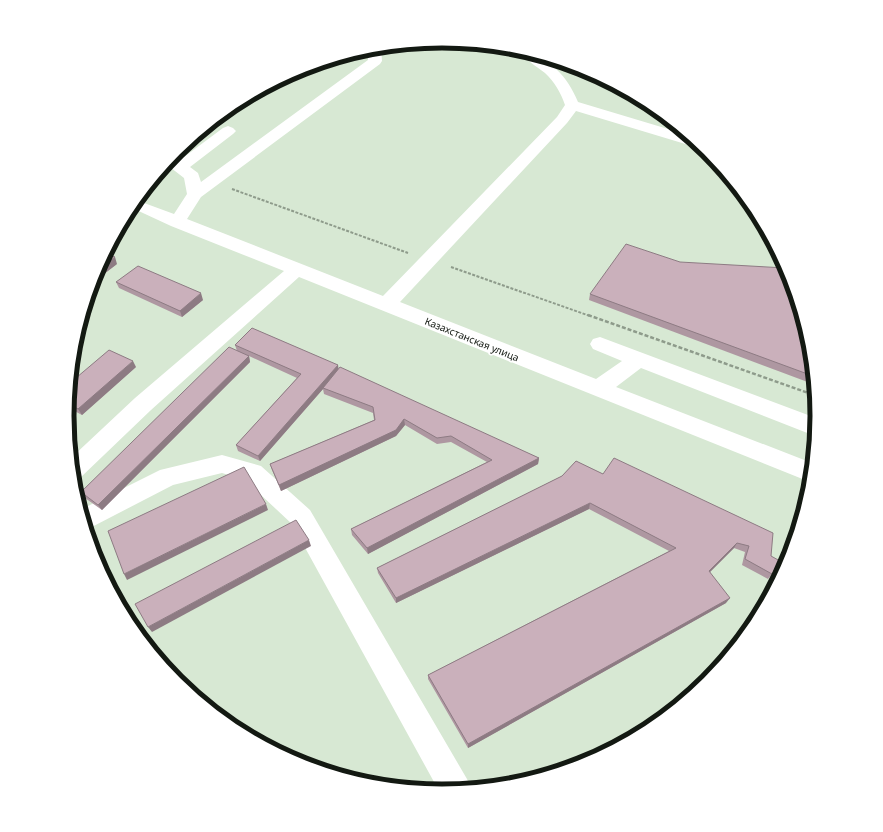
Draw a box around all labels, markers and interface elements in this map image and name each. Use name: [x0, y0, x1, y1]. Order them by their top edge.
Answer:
street label: Казахстанская улица: [423, 314, 521, 364]

